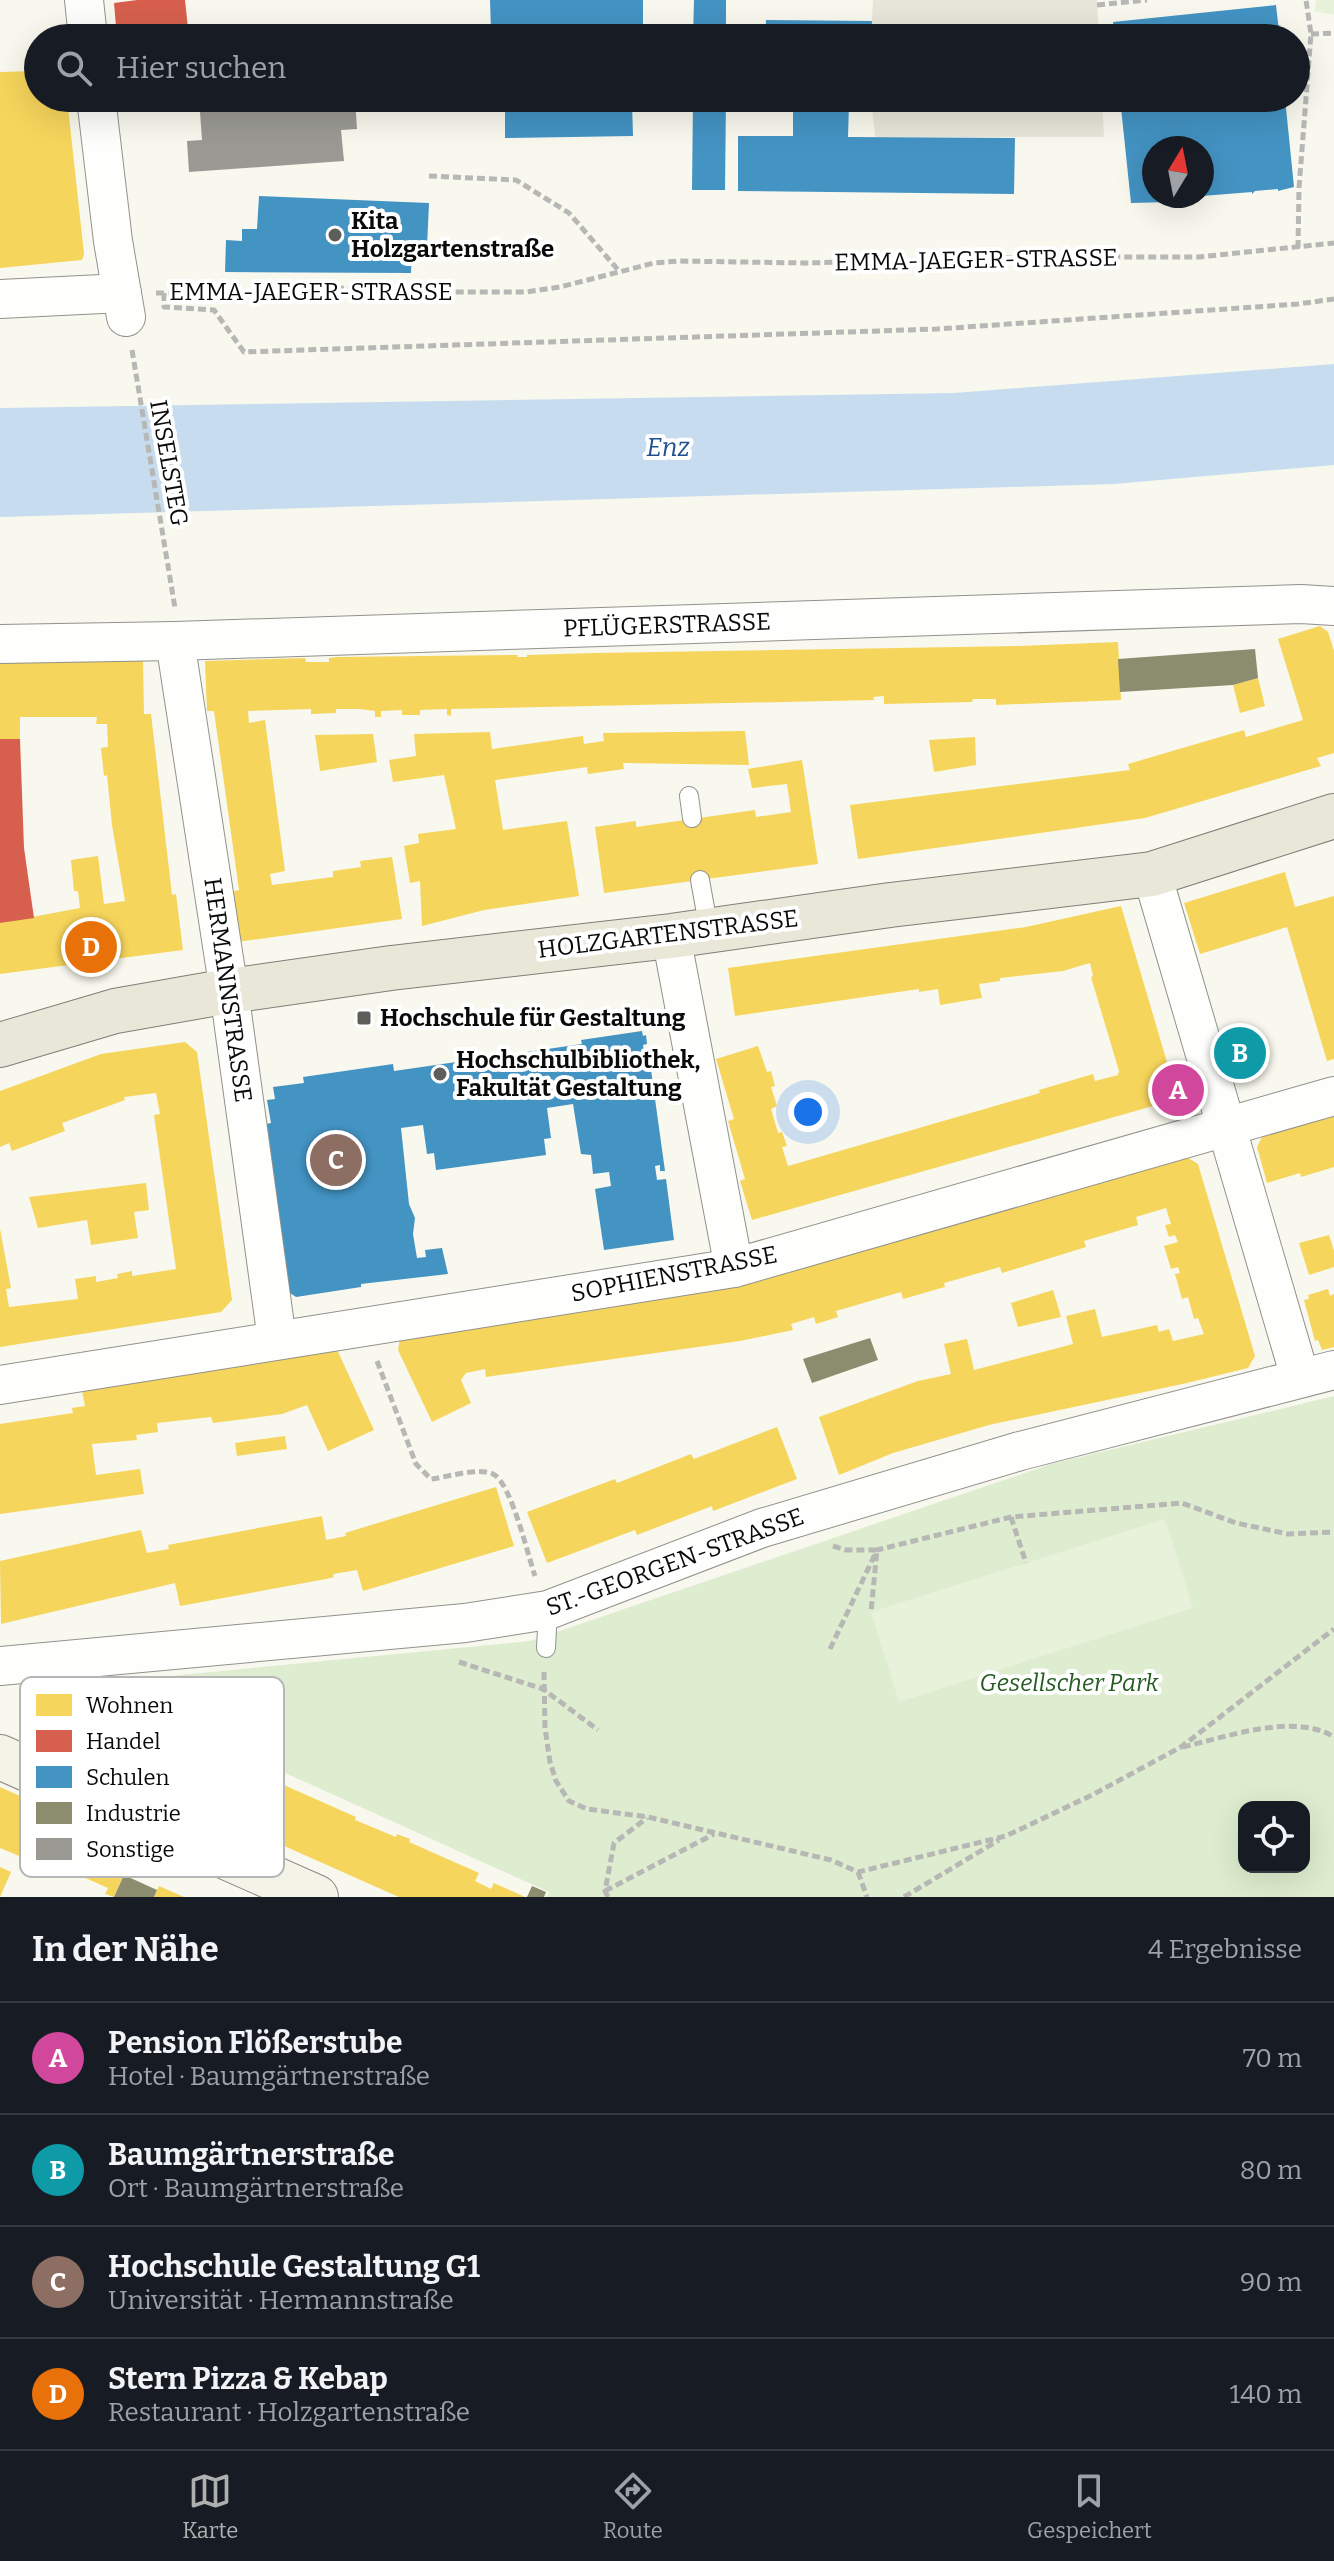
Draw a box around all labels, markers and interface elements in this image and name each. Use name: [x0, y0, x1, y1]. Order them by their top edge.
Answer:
search box: [24, 24, 1310, 112]
icon: search: [52, 46, 96, 90]
text: Hier suchen: [116, 50, 286, 86]
north arrow: [1142, 136, 1214, 208]
place label: Kita Holzgartenstraße: [351, 207, 554, 263]
marker: Kita Holzgartenstraße: [326, 226, 344, 244]
street label: EMMA-JAEGER-STRASSE: [834, 244, 1118, 276]
street label: EMMA-JAEGER-STRASSE: [169, 278, 453, 306]
street label: INSELSTEG: [144, 398, 194, 528]
water label: Enz: [646, 432, 690, 463]
street label: PFLÜGERSTRASSE: [563, 607, 771, 643]
street label: HERMANNSTRASSE: [198, 876, 258, 1104]
street label: HOLZGARTENSTRASSE: [536, 904, 800, 964]
pin: D: [65, 917, 117, 977]
place label: Hochschule für Gestaltung: [380, 1004, 686, 1032]
marker: Hochschule für Gestaltung: [355, 1009, 373, 1027]
pin: B: [1214, 1023, 1266, 1083]
place label: Hochschulbibliothek, Fakultät Gestaltung: [456, 1046, 700, 1102]
pin: A: [1152, 1060, 1204, 1120]
marker: Hochschulbibliothek, Fakultät Gestaltung: [431, 1065, 449, 1083]
your location: [788, 1092, 828, 1132]
pin: C: [310, 1130, 362, 1190]
street label: SOPHIENSTRASSE: [569, 1240, 779, 1308]
street label: ST.-GEORGEN-STRASSE: [542, 1502, 808, 1622]
park label: Gesellscher Park: [980, 1669, 1159, 1697]
legend: [20, 1677, 284, 1877]
text: Wohnen: [86, 1692, 173, 1719]
text: Handel: [86, 1728, 161, 1755]
text: Schulen: [86, 1764, 169, 1791]
text: Industrie: [86, 1800, 181, 1827]
map controls: [1238, 1801, 1310, 1873]
button: locate: [1238, 1801, 1310, 1873]
text: Sonstige: [86, 1836, 175, 1863]
text: In der Nähe: [32, 1929, 219, 1970]
text: 4 Ergebnisse: [1148, 1934, 1302, 1965]
text: Pension Flößerstube: [108, 2025, 402, 2061]
text: A: [49, 2043, 67, 2074]
text: 70 m: [1243, 2043, 1302, 2074]
text: Hotel · Baumgärtnerstraße: [108, 2061, 430, 2092]
text: Baumgärtnerstraße: [108, 2137, 395, 2173]
text: B: [50, 2155, 66, 2186]
text: 80 m: [1240, 2155, 1302, 2186]
text: Ort · Baumgärtnerstraße: [108, 2173, 404, 2204]
text: Hochschule Gestaltung G1: [108, 2249, 480, 2285]
text: C: [50, 2267, 66, 2298]
text: 90 m: [1240, 2267, 1302, 2298]
text: Universität · Hermannstraße: [108, 2285, 454, 2316]
text: Stern Pizza & Kebap: [108, 2361, 388, 2397]
text: D: [49, 2379, 67, 2410]
text: 140 m: [1230, 2379, 1302, 2410]
text: Restaurant · Holzgartenstraße: [108, 2397, 470, 2428]
tab: Karte: [182, 2469, 238, 2544]
tab: Route: [603, 2469, 663, 2544]
tab: Gespeichert: [1027, 2469, 1152, 2544]

